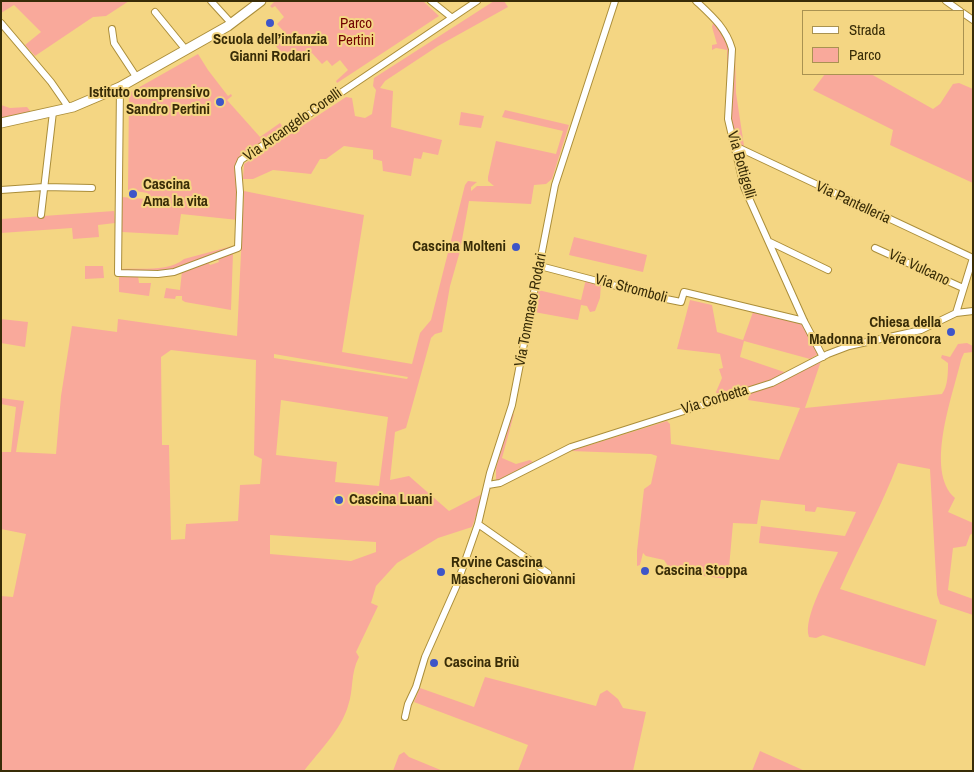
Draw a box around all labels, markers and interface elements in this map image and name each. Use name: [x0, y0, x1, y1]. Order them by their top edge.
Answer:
legend: [802, 10, 964, 75]
park label: Parco Pertini: [338, 15, 374, 50]
marker: Scuola dell’infanzia Gianni Rodari: [264, 17, 276, 29]
text: Strada: [849, 19, 885, 40]
place label: Scuola dell’infanzia Gianni Rodari: [213, 31, 327, 66]
text: Parco: [849, 44, 881, 65]
place label: Istituto comprensivo Sandro Pertini: [89, 84, 210, 119]
street label: Via Arcangelo Corelli: [240, 84, 346, 166]
marker: Istituto comprensivo Sandro Pertini: [214, 96, 226, 108]
street label: Via Bottigelli: [723, 129, 759, 201]
place label: Cascina Ama la vita: [143, 176, 208, 211]
street label: Via Pantelleria: [813, 178, 893, 228]
marker: Cascina Ama la vita: [127, 188, 139, 200]
place label: Cascina Molteni: [412, 238, 506, 256]
marker: Cascina Molteni: [510, 241, 522, 253]
street label: Via Vulcano: [885, 246, 953, 290]
street label: Via Tommaso Rodari: [511, 252, 551, 368]
street label: Via Stromboli: [593, 271, 669, 307]
place label: Chiesa della Madonna in Veroncora: [809, 314, 941, 349]
marker: Chiesa della Madonna in Veroncora: [945, 326, 957, 338]
street label: Via Corbetta: [679, 381, 751, 419]
place label: Cascina Luani: [349, 491, 432, 509]
marker: Cascina Luani: [333, 494, 345, 506]
place label: Rovine Cascina Mascheroni Giovanni: [451, 554, 575, 589]
place label: Cascina Stoppa: [655, 562, 747, 580]
marker: Cascina Stoppa: [639, 565, 651, 577]
marker: Rovine Cascina Mascheroni Giovanni: [435, 566, 447, 578]
place label: Cascina Briù: [444, 654, 519, 672]
marker: Cascina Briù: [428, 657, 440, 669]

